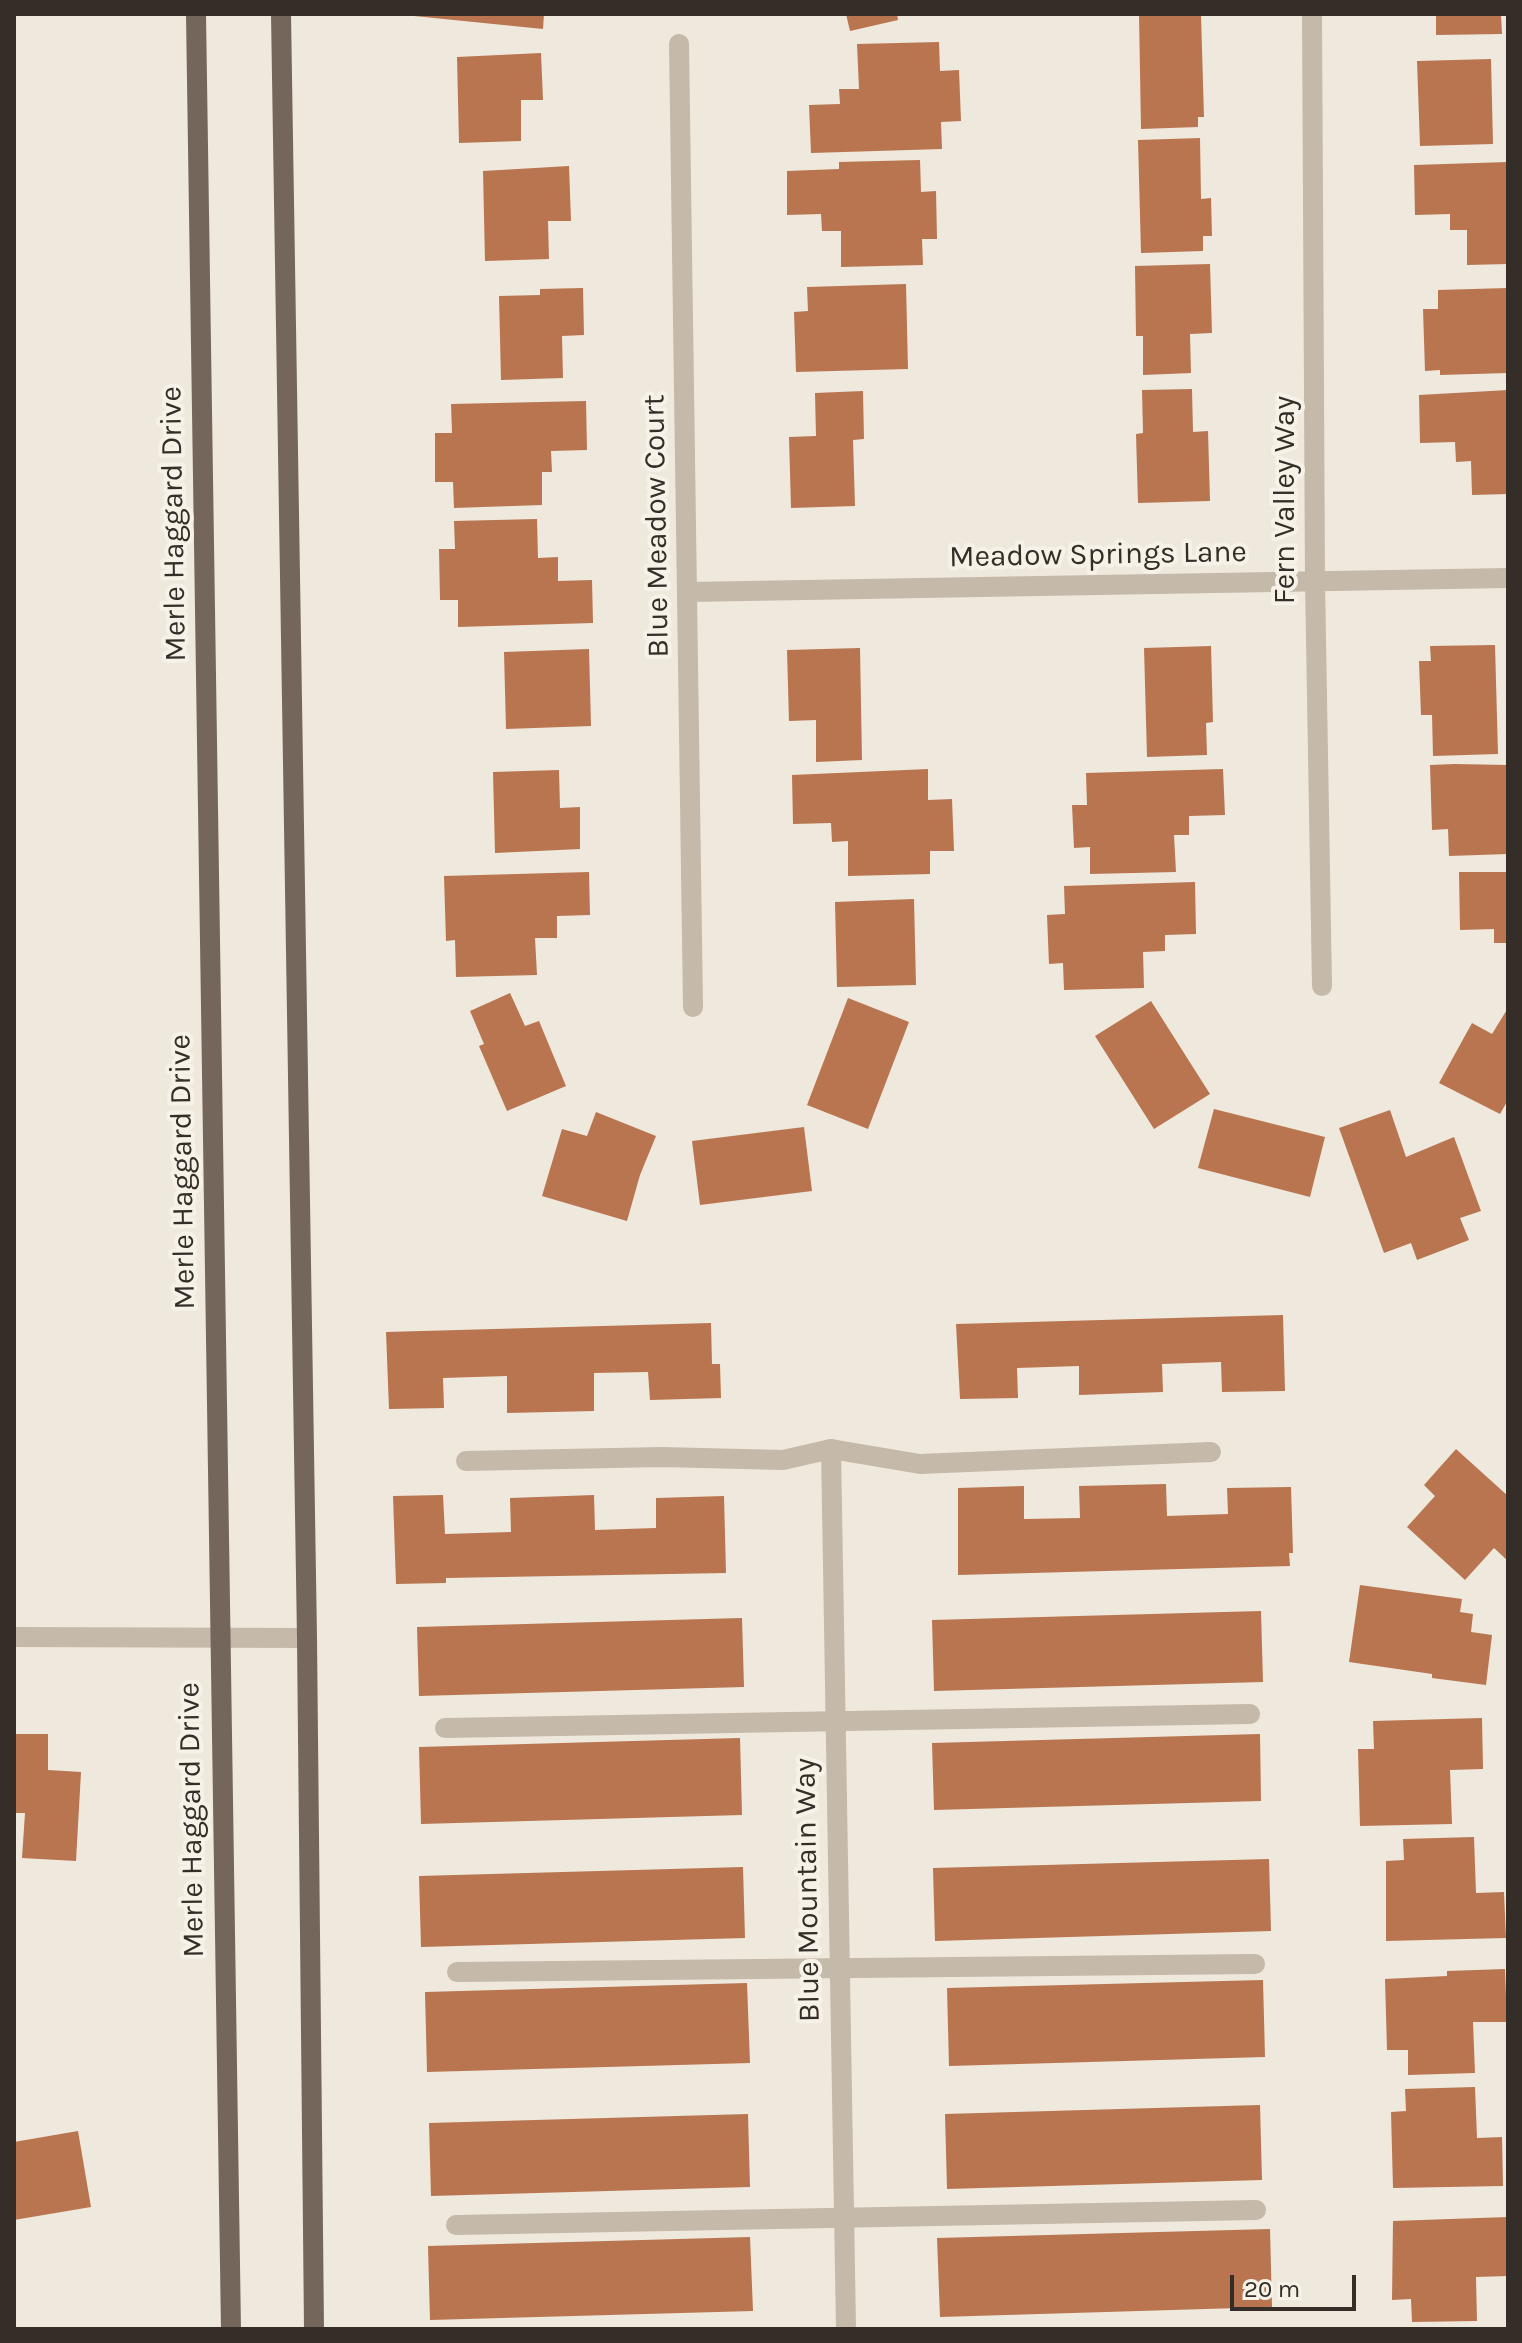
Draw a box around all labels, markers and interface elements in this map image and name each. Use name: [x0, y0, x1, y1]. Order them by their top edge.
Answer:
street label: Merle Haggard Drive: [154, 386, 194, 662]
street label: Blue Meadow Court: [637, 394, 677, 658]
street label: Fern Valley Way: [1267, 396, 1303, 604]
street label: Meadow Springs Lane: [949, 534, 1247, 576]
street label: Merle Haggard Drive: [163, 1034, 203, 1310]
street label: Merle Haggard Drive: [172, 1682, 212, 1958]
street label: Blue Mountain Way: [788, 1758, 828, 2022]
scale bar: [1234, 2259, 1360, 2309]
text: 20 m: [1244, 2275, 1300, 2303]

